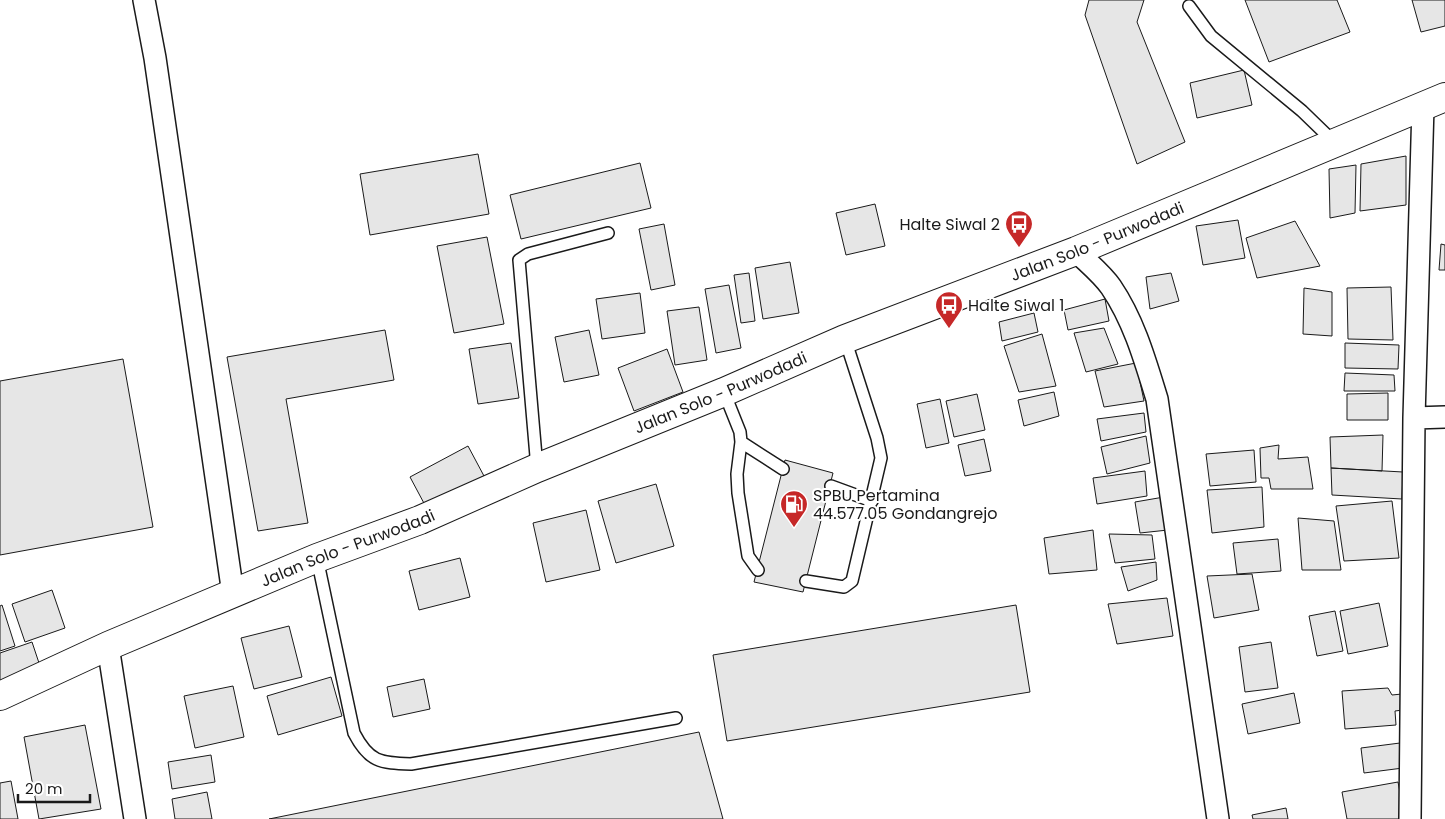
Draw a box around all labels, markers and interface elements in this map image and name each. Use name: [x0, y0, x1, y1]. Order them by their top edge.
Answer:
street label: Jalan Solo - Purwodadi: [1007, 196, 1187, 286]
bus stop icon: Halte Siwal 2: [1004, 209, 1034, 248]
place label: Halte Siwal 2: [899, 213, 1000, 236]
bus stop icon: Halte Siwal 1: [934, 290, 964, 329]
place label: Halte Siwal 1: [968, 294, 1064, 317]
street label: Jalan Solo - Purwodadi: [631, 346, 810, 439]
place label: SPBU Pertamina 44.577.05 Gondangrejo: [813, 484, 997, 525]
fuel station icon: SPBU Pertamina 44.577.05 Gondangrejo: [779, 489, 809, 528]
street label: Jalan Solo - Purwodadi: [257, 503, 438, 592]
scale bar: [18, 772, 90, 804]
text: 20 m: [25, 778, 63, 799]

